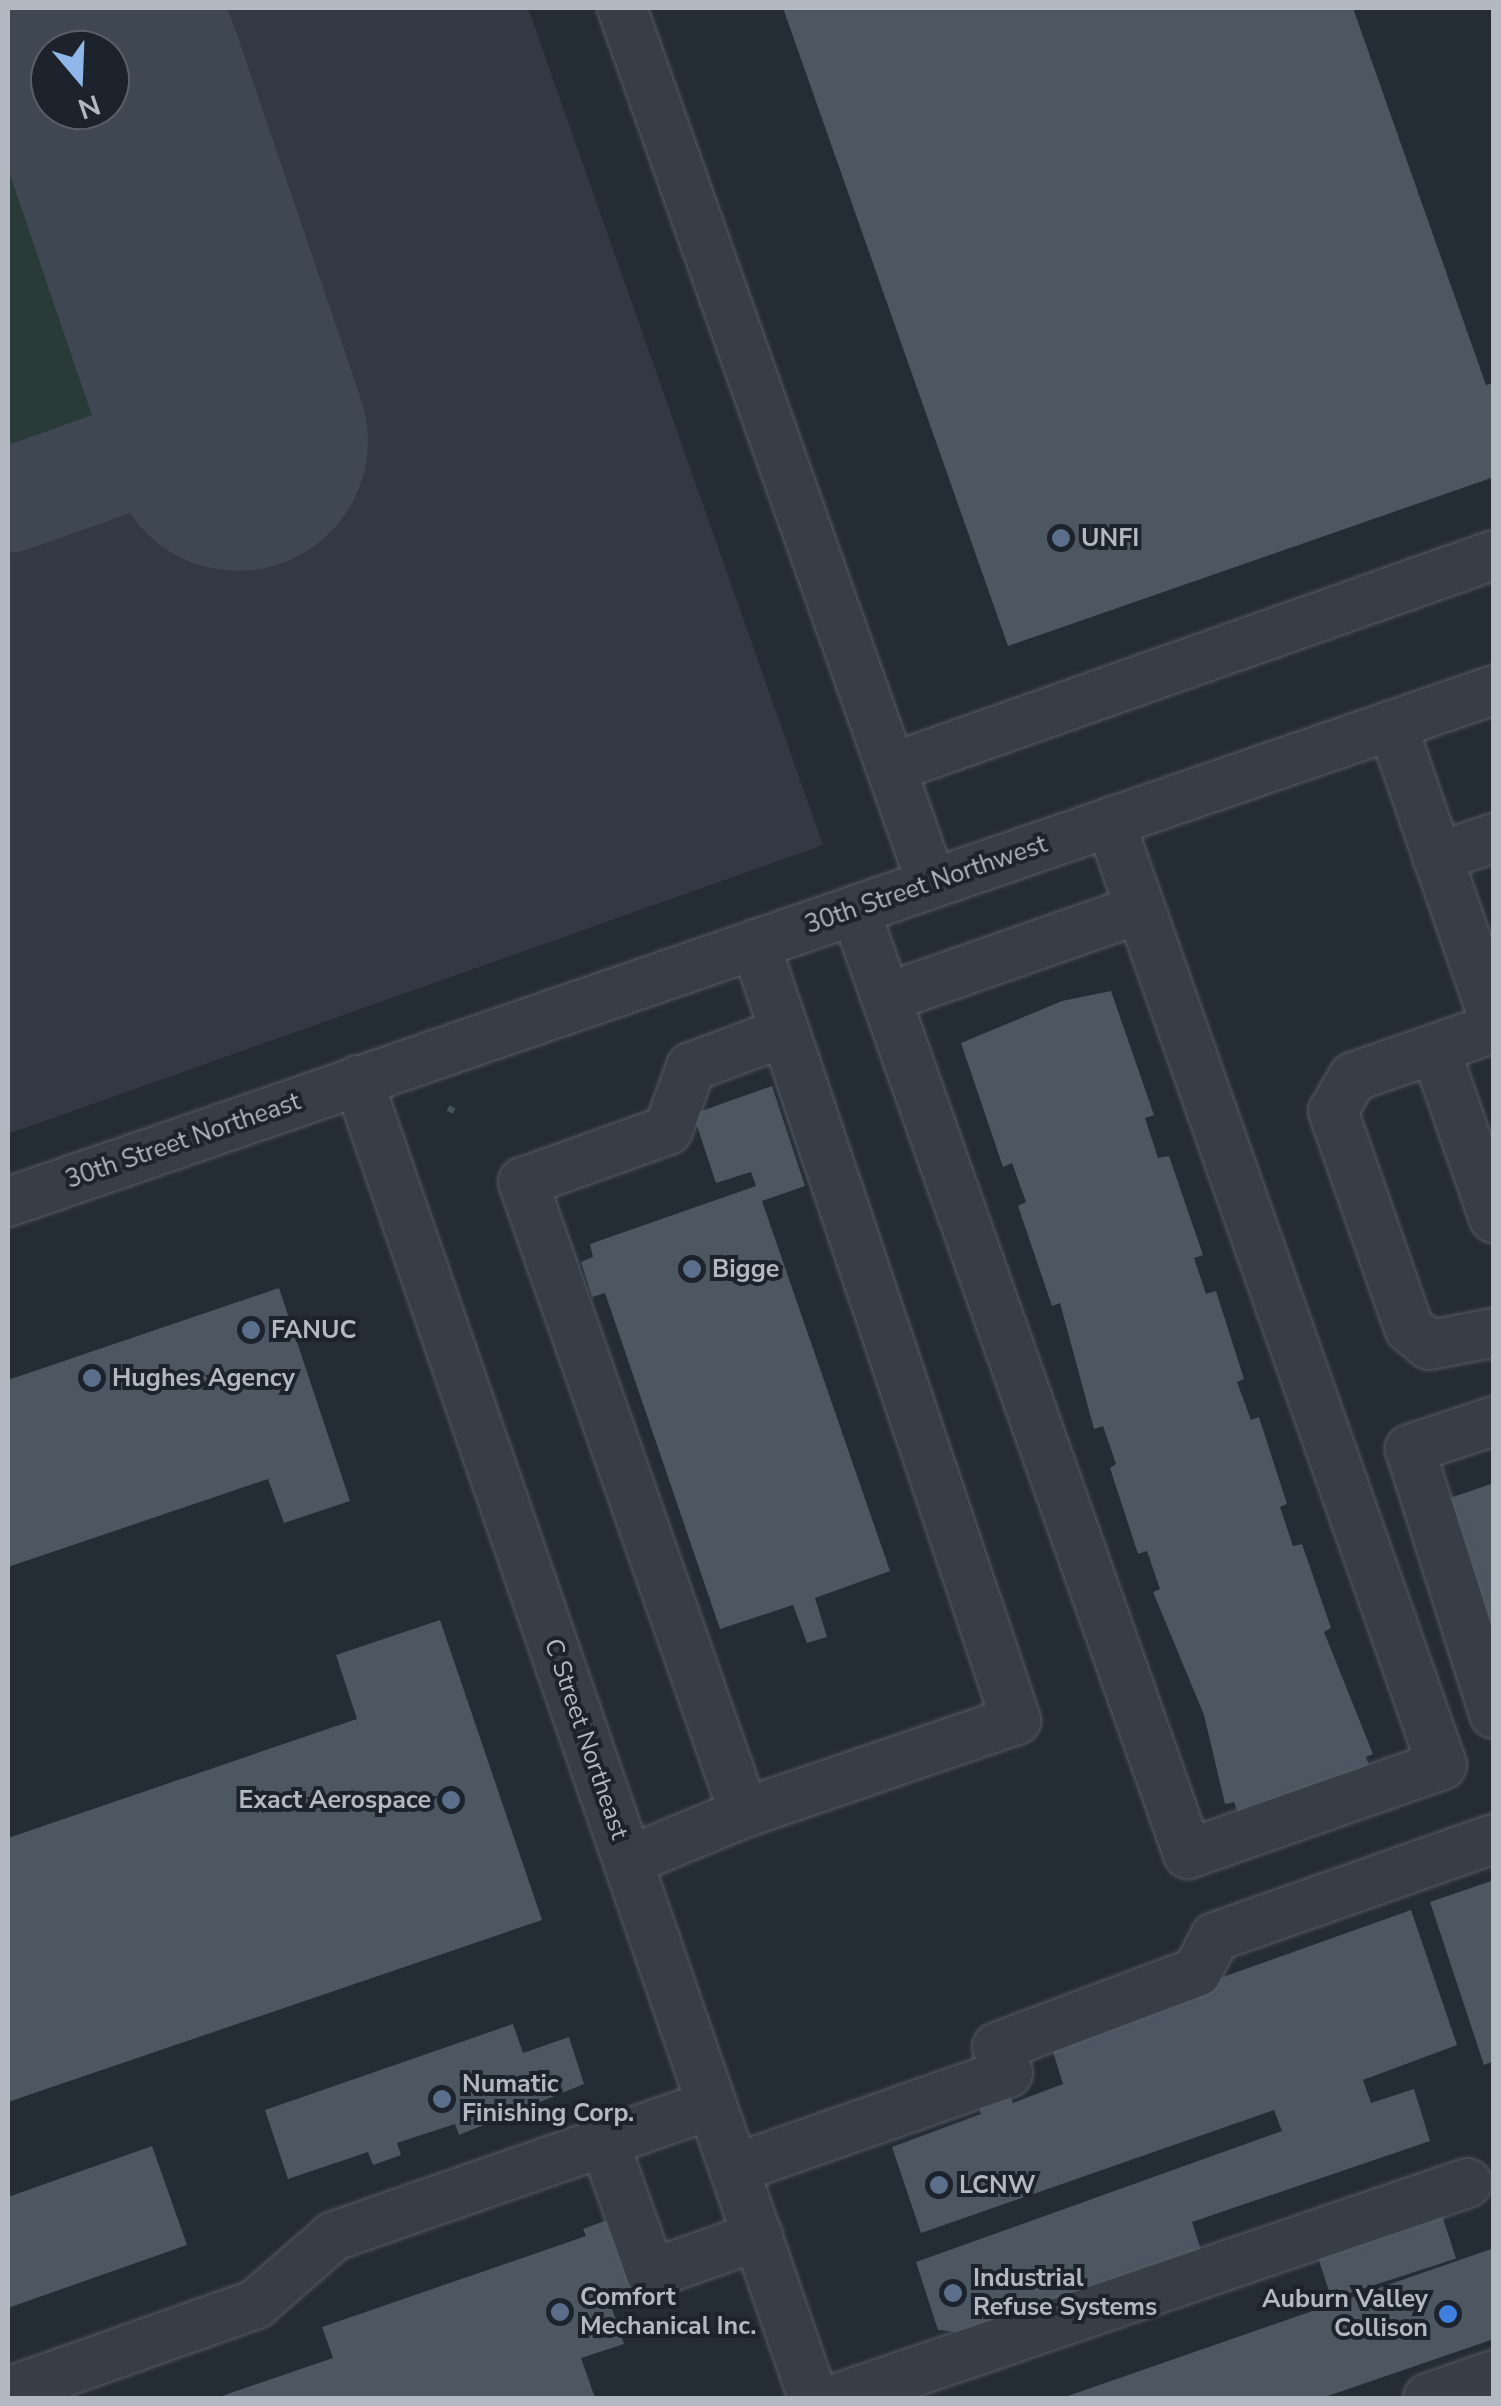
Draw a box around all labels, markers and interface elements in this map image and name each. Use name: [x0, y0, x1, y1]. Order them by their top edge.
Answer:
north arrow: [30, 30, 130, 130]
text: N: [73, 85, 105, 128]
place label: UNFI: [1081, 523, 1139, 553]
marker: UNFI: [1050, 527, 1072, 549]
street label: 30th Street Northwest: [801, 830, 1051, 940]
street label: 30th Street Northeast: [62, 1087, 304, 1195]
place label: Bigge: [712, 1254, 779, 1284]
marker: Bigge: [681, 1258, 703, 1280]
place label: FANUC: [271, 1315, 356, 1345]
marker: FANUC: [240, 1319, 262, 1341]
place label: Hughes Agency: [112, 1363, 295, 1393]
marker: Hughes Agency: [81, 1367, 103, 1389]
street label: C Street Northeast: [538, 1635, 634, 1843]
place label: Exact Aerospace: [239, 1785, 431, 1815]
marker: Exact Aerospace: [440, 1789, 462, 1811]
place label: Numatic Finishing Corp.: [462, 2070, 634, 2129]
marker: Numatic Finishing Corp.: [431, 2088, 453, 2110]
place label: LCNW: [959, 2170, 1036, 2200]
marker: LCNW: [928, 2174, 950, 2196]
place label: Industrial Refuse Systems: [973, 2264, 1157, 2323]
marker: Industrial Refuse Systems: [942, 2282, 964, 2304]
place label: Comfort Mechanical Inc.: [580, 2283, 756, 2342]
place label: Auburn Valley Collison: [1262, 2285, 1428, 2344]
marker: Comfort Mechanical Inc.: [549, 2301, 571, 2323]
marker: Auburn Valley Collison: [1437, 2303, 1459, 2325]

